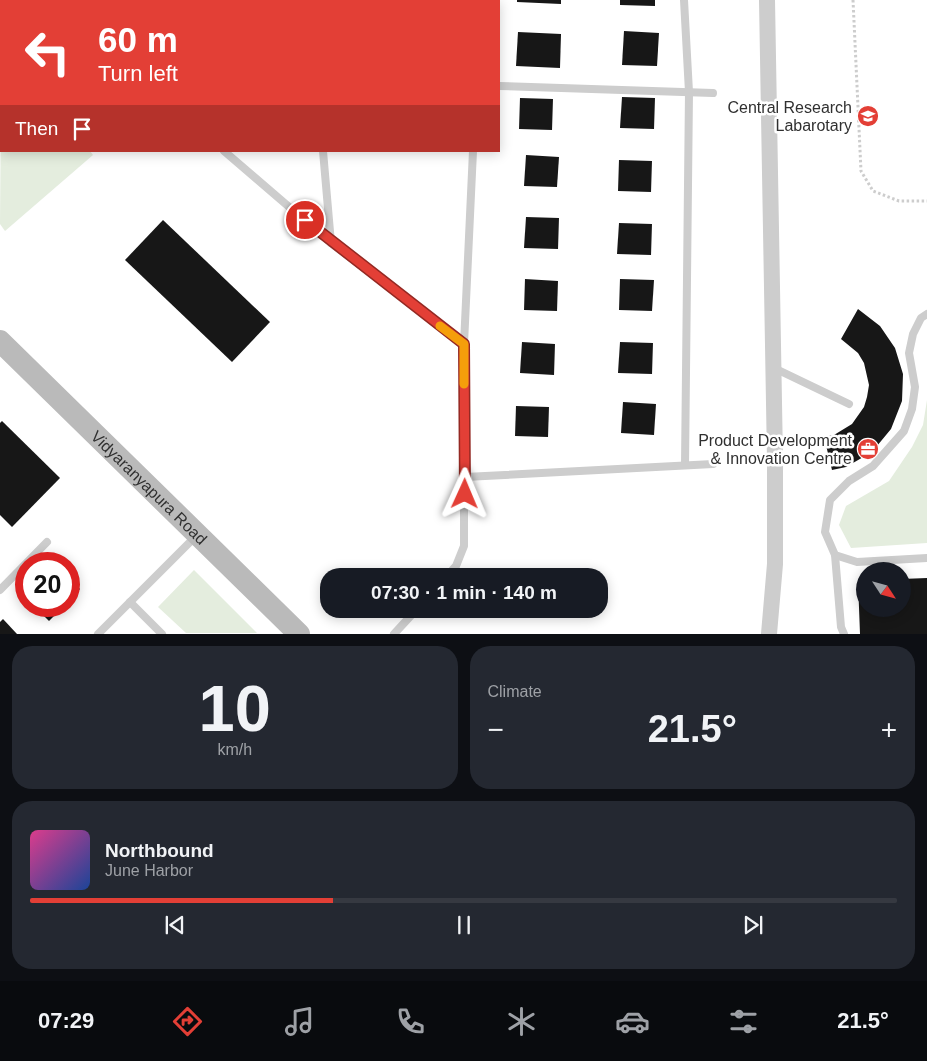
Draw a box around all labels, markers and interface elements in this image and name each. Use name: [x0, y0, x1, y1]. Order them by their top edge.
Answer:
icon: left: [15, 20, 80, 85]
text: 60 m: [98, 20, 178, 59]
text: Turn left: [98, 61, 178, 86]
place label: Central Research Labarotary: [728, 99, 852, 134]
school or university icon: Central Research Labarotary: [856, 104, 880, 128]
icon: arrive: [68, 115, 96, 143]
text: Then: [15, 118, 58, 139]
pin: [284, 199, 326, 241]
icon: arrive: [291, 206, 319, 234]
street label: Vidyaranyapura Road: [88, 427, 210, 547]
place label: Product Development & Innovation Centre: [698, 432, 853, 467]
office icon: Product Development & Innovation Centre: [856, 437, 880, 461]
position arrow: [438, 467, 490, 519]
speed limit sign: 20: [15, 552, 80, 617]
north arrow: [856, 562, 911, 618]
map controls: [856, 562, 911, 617]
text: 07:30 · 1 min · 140 m: [371, 582, 557, 603]
text: 10: [199, 672, 271, 745]
text: Climate: [488, 683, 542, 700]
text: 21.5°: [648, 708, 737, 750]
text: −: [488, 714, 504, 745]
text: +: [881, 714, 897, 745]
text: km/h: [217, 741, 252, 758]
text: Northbound: [105, 840, 214, 861]
text: June Harbor: [105, 862, 193, 879]
icon: previous: [161, 911, 189, 939]
icon: pause: [450, 911, 478, 939]
icon: next: [739, 911, 767, 939]
icon: directions: [170, 1004, 205, 1039]
icon: music: [282, 1004, 317, 1039]
icon: phone: [393, 1004, 428, 1039]
icon: climate: [504, 1004, 539, 1039]
icon: car: [615, 1004, 650, 1039]
icon: filters: [726, 1004, 761, 1039]
text: 07:29: [38, 1008, 94, 1033]
text: 21.5°: [837, 1008, 889, 1033]

